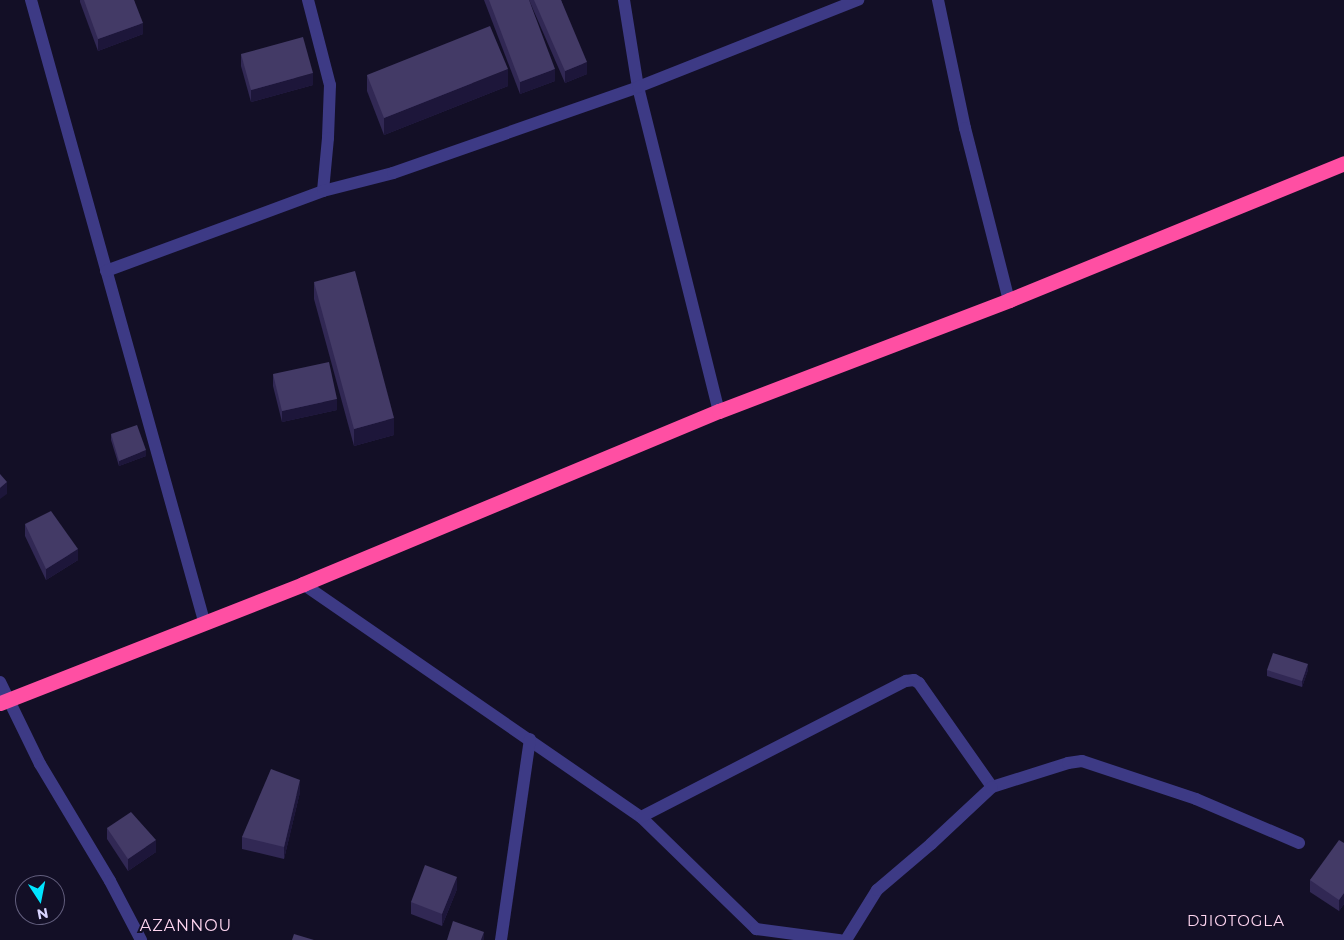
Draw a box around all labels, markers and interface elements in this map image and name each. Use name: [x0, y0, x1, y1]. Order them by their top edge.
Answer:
north arrow: [15, 875, 65, 925]
text: N: [35, 904, 50, 924]
district label: DJIOTOGLA: [1186, 912, 1286, 930]
district label: AZANNOU: [139, 916, 233, 936]

